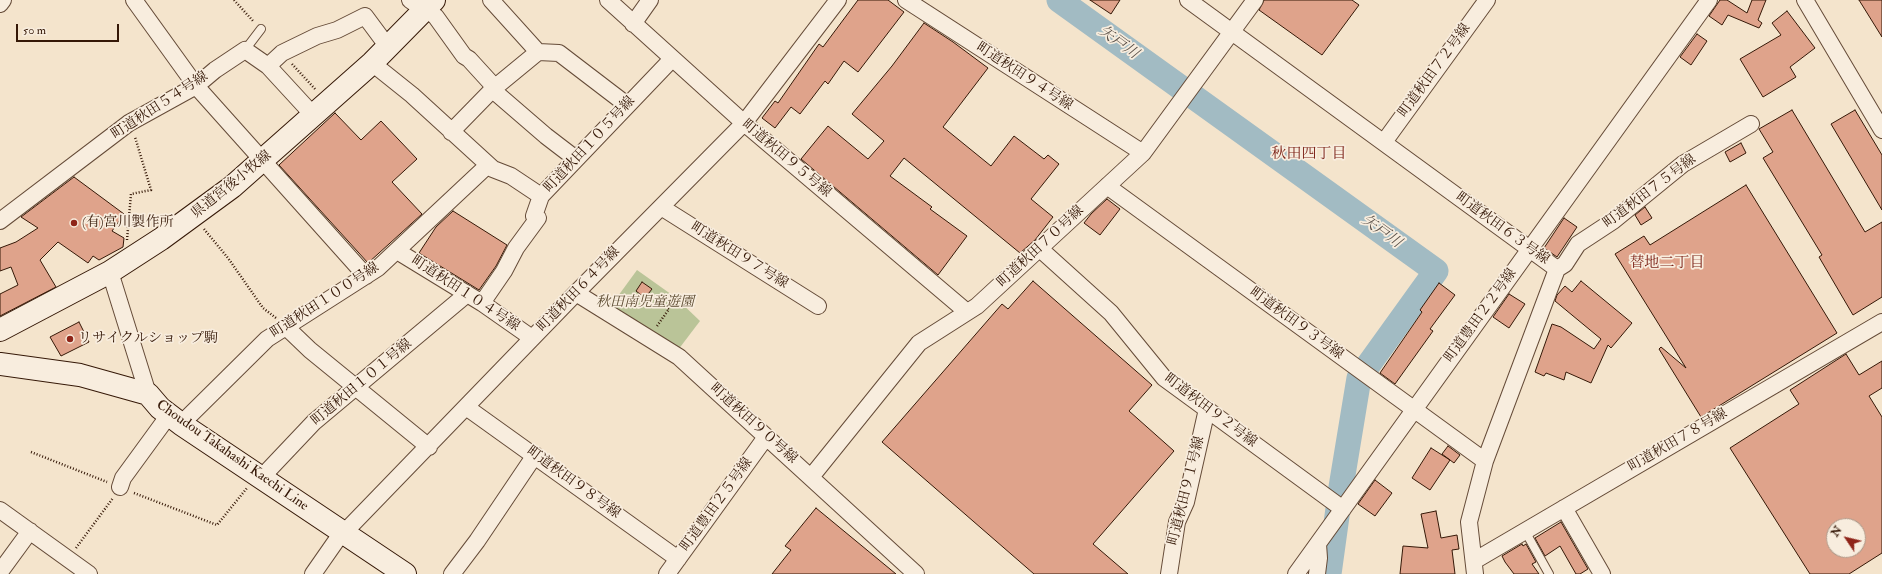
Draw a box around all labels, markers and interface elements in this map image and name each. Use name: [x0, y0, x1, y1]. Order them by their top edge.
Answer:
scale bar: [18, 16, 121, 42]
street label: 町道秋田７２号線: [1395, 21, 1475, 121]
water label: 矢戸川: [1095, 22, 1141, 64]
text: 50 m: [23, 23, 46, 38]
street label: 町道秋田９４号線: [972, 39, 1076, 115]
street label: 町道秋田５４号線: [108, 68, 212, 144]
street label: 町道秋田１０５号線: [541, 93, 639, 197]
street label: 町道秋田９５号線: [738, 117, 834, 201]
district label: 秋田四丁目: [1272, 146, 1346, 164]
street label: 県道宮後小牧線: [189, 148, 275, 222]
street label: 町道秋田７５号線: [1600, 152, 1700, 232]
street label: 町道秋田６３号線: [1452, 189, 1552, 269]
street label: 町道秋田７０号線: [994, 203, 1088, 291]
water label: 矢戸川: [1358, 211, 1404, 253]
place label: (有)宮川製作所: [82, 215, 174, 231]
marker: (有)宮川製作所: [69, 218, 79, 228]
street label: 町道秋田９７号線: [687, 219, 791, 293]
street label: 町道秋田６４号線: [534, 244, 624, 336]
street label: 町道秋田１０４号線: [408, 253, 522, 335]
district label: 替地二丁目: [1630, 255, 1704, 273]
street label: 町道秋田１００号線: [268, 260, 382, 342]
street label: 町道豊田２２号線: [1441, 266, 1521, 366]
street label: 町道秋田９３号線: [1246, 284, 1346, 364]
park label: 秋田南児童遊園: [596, 295, 694, 311]
place label: リサイクルショップ駒: [78, 331, 218, 347]
marker: リサイクルショップ駒: [65, 334, 75, 344]
street label: 町道秋田１０１号線: [308, 336, 416, 430]
street label: 町道秋田９２号線: [1160, 371, 1260, 451]
street label: 町道秋田９０号線: [706, 380, 800, 468]
street label: Choudou Takahashi Kaechi Line: [153, 397, 311, 515]
street label: 町道秋田７８号線: [1625, 406, 1731, 476]
street label: 町道秋田９１号線: [1165, 435, 1209, 547]
street label: 町道秋田９８号線: [523, 443, 623, 523]
street label: 町道豊田２５号線: [677, 455, 757, 555]
north arrow: [1826, 518, 1866, 558]
text: N: [1828, 524, 1845, 539]

